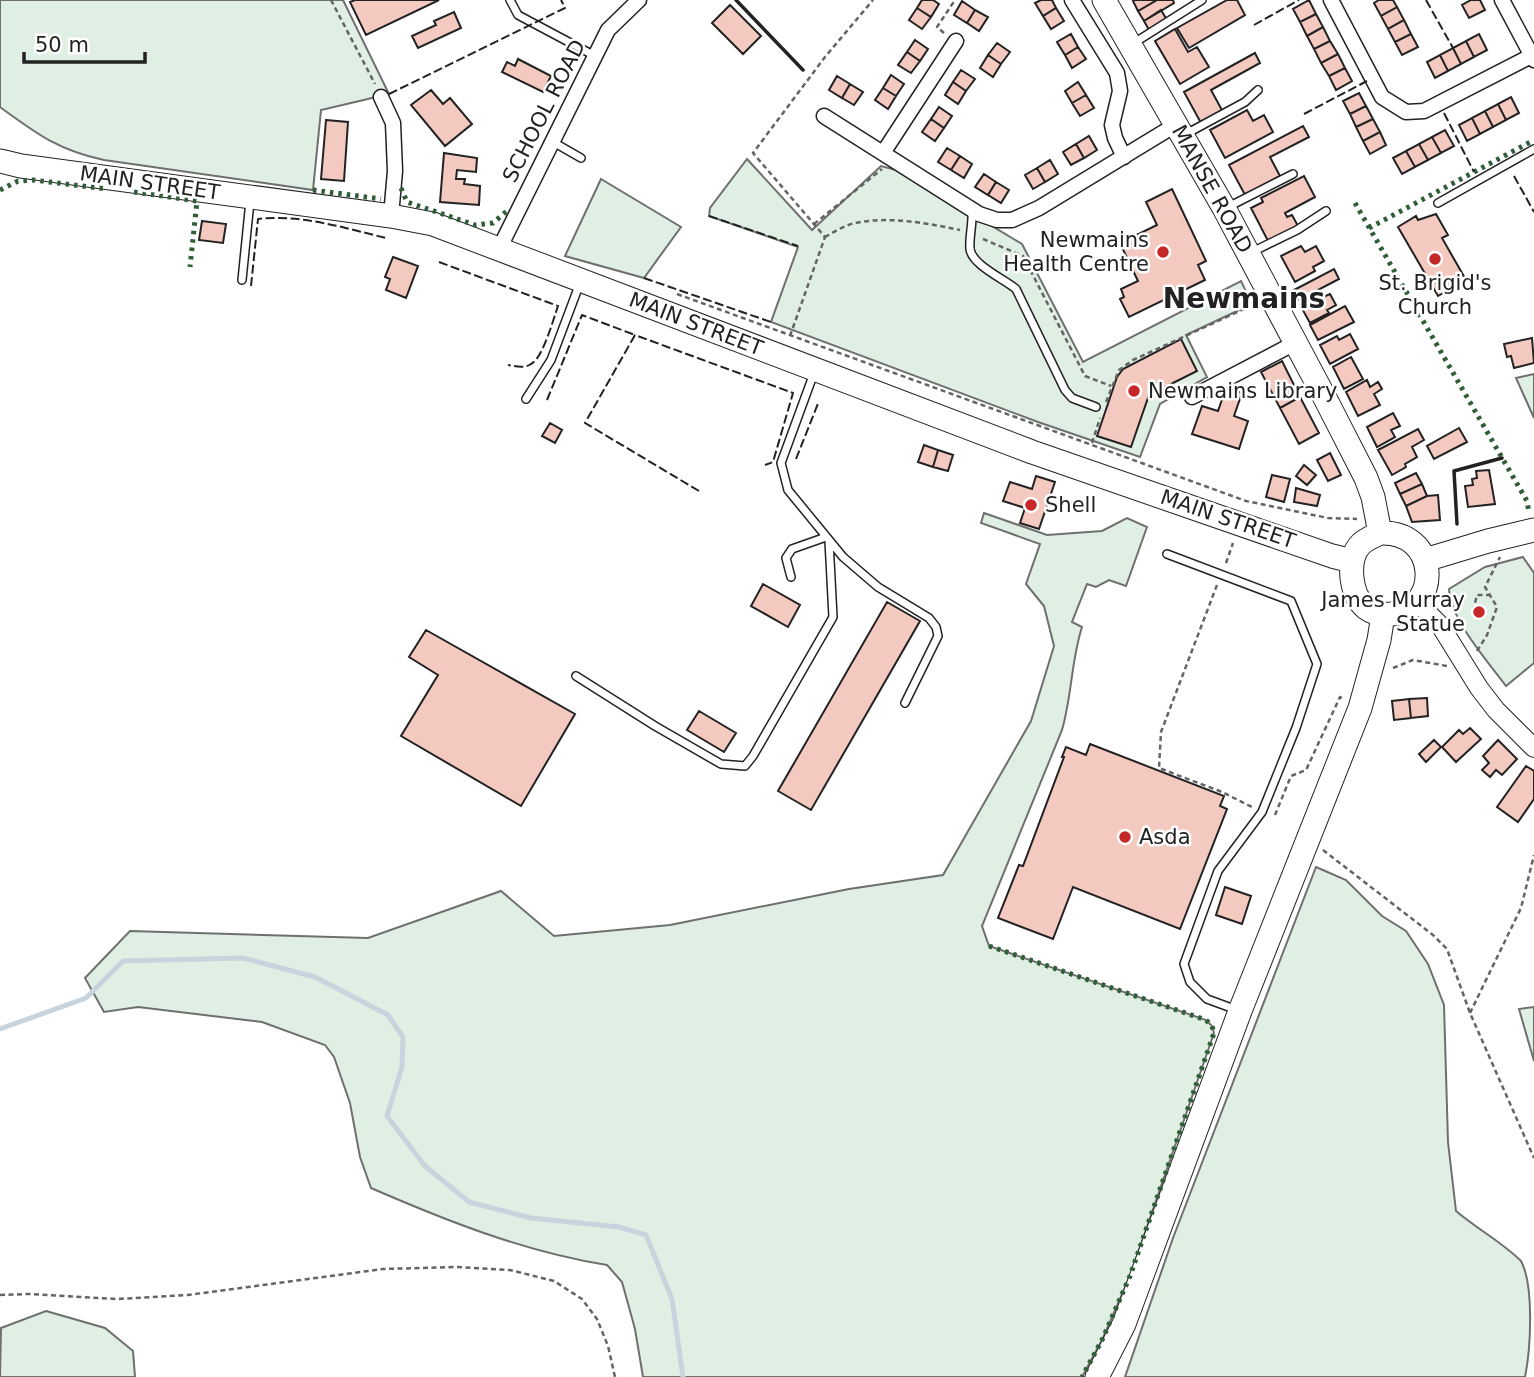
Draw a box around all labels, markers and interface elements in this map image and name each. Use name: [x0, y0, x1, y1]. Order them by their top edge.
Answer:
scale bar: [24, 21, 145, 65]
text: 50 m: [35, 33, 89, 57]
street label: SCHOOL ROAD: [498, 36, 590, 186]
street label: MANSE ROAD: [1167, 121, 1257, 257]
street label: MAIN STREET: [78, 161, 222, 205]
place label: Newmains Health Centre: [1003, 228, 1149, 276]
marker: Newmains Health Centre: [1155, 244, 1171, 260]
marker: St. Brigid's Church: [1427, 251, 1443, 267]
place label: St. Brigid's Church: [1379, 271, 1492, 319]
district label: Newmains: [1163, 282, 1325, 315]
street label: MAIN STREET: [626, 287, 766, 361]
place label: Newmains Library: [1148, 379, 1337, 403]
marker: Newmains Library: [1126, 383, 1142, 399]
street label: MAIN STREET: [1157, 485, 1299, 553]
place label: Shell: [1045, 493, 1096, 517]
marker: Shell: [1023, 497, 1039, 513]
place label: James Murray Statue: [1319, 588, 1465, 636]
marker: James Murray Statue: [1471, 604, 1487, 620]
place label: Asda: [1139, 825, 1191, 849]
marker: Asda: [1117, 829, 1133, 845]

